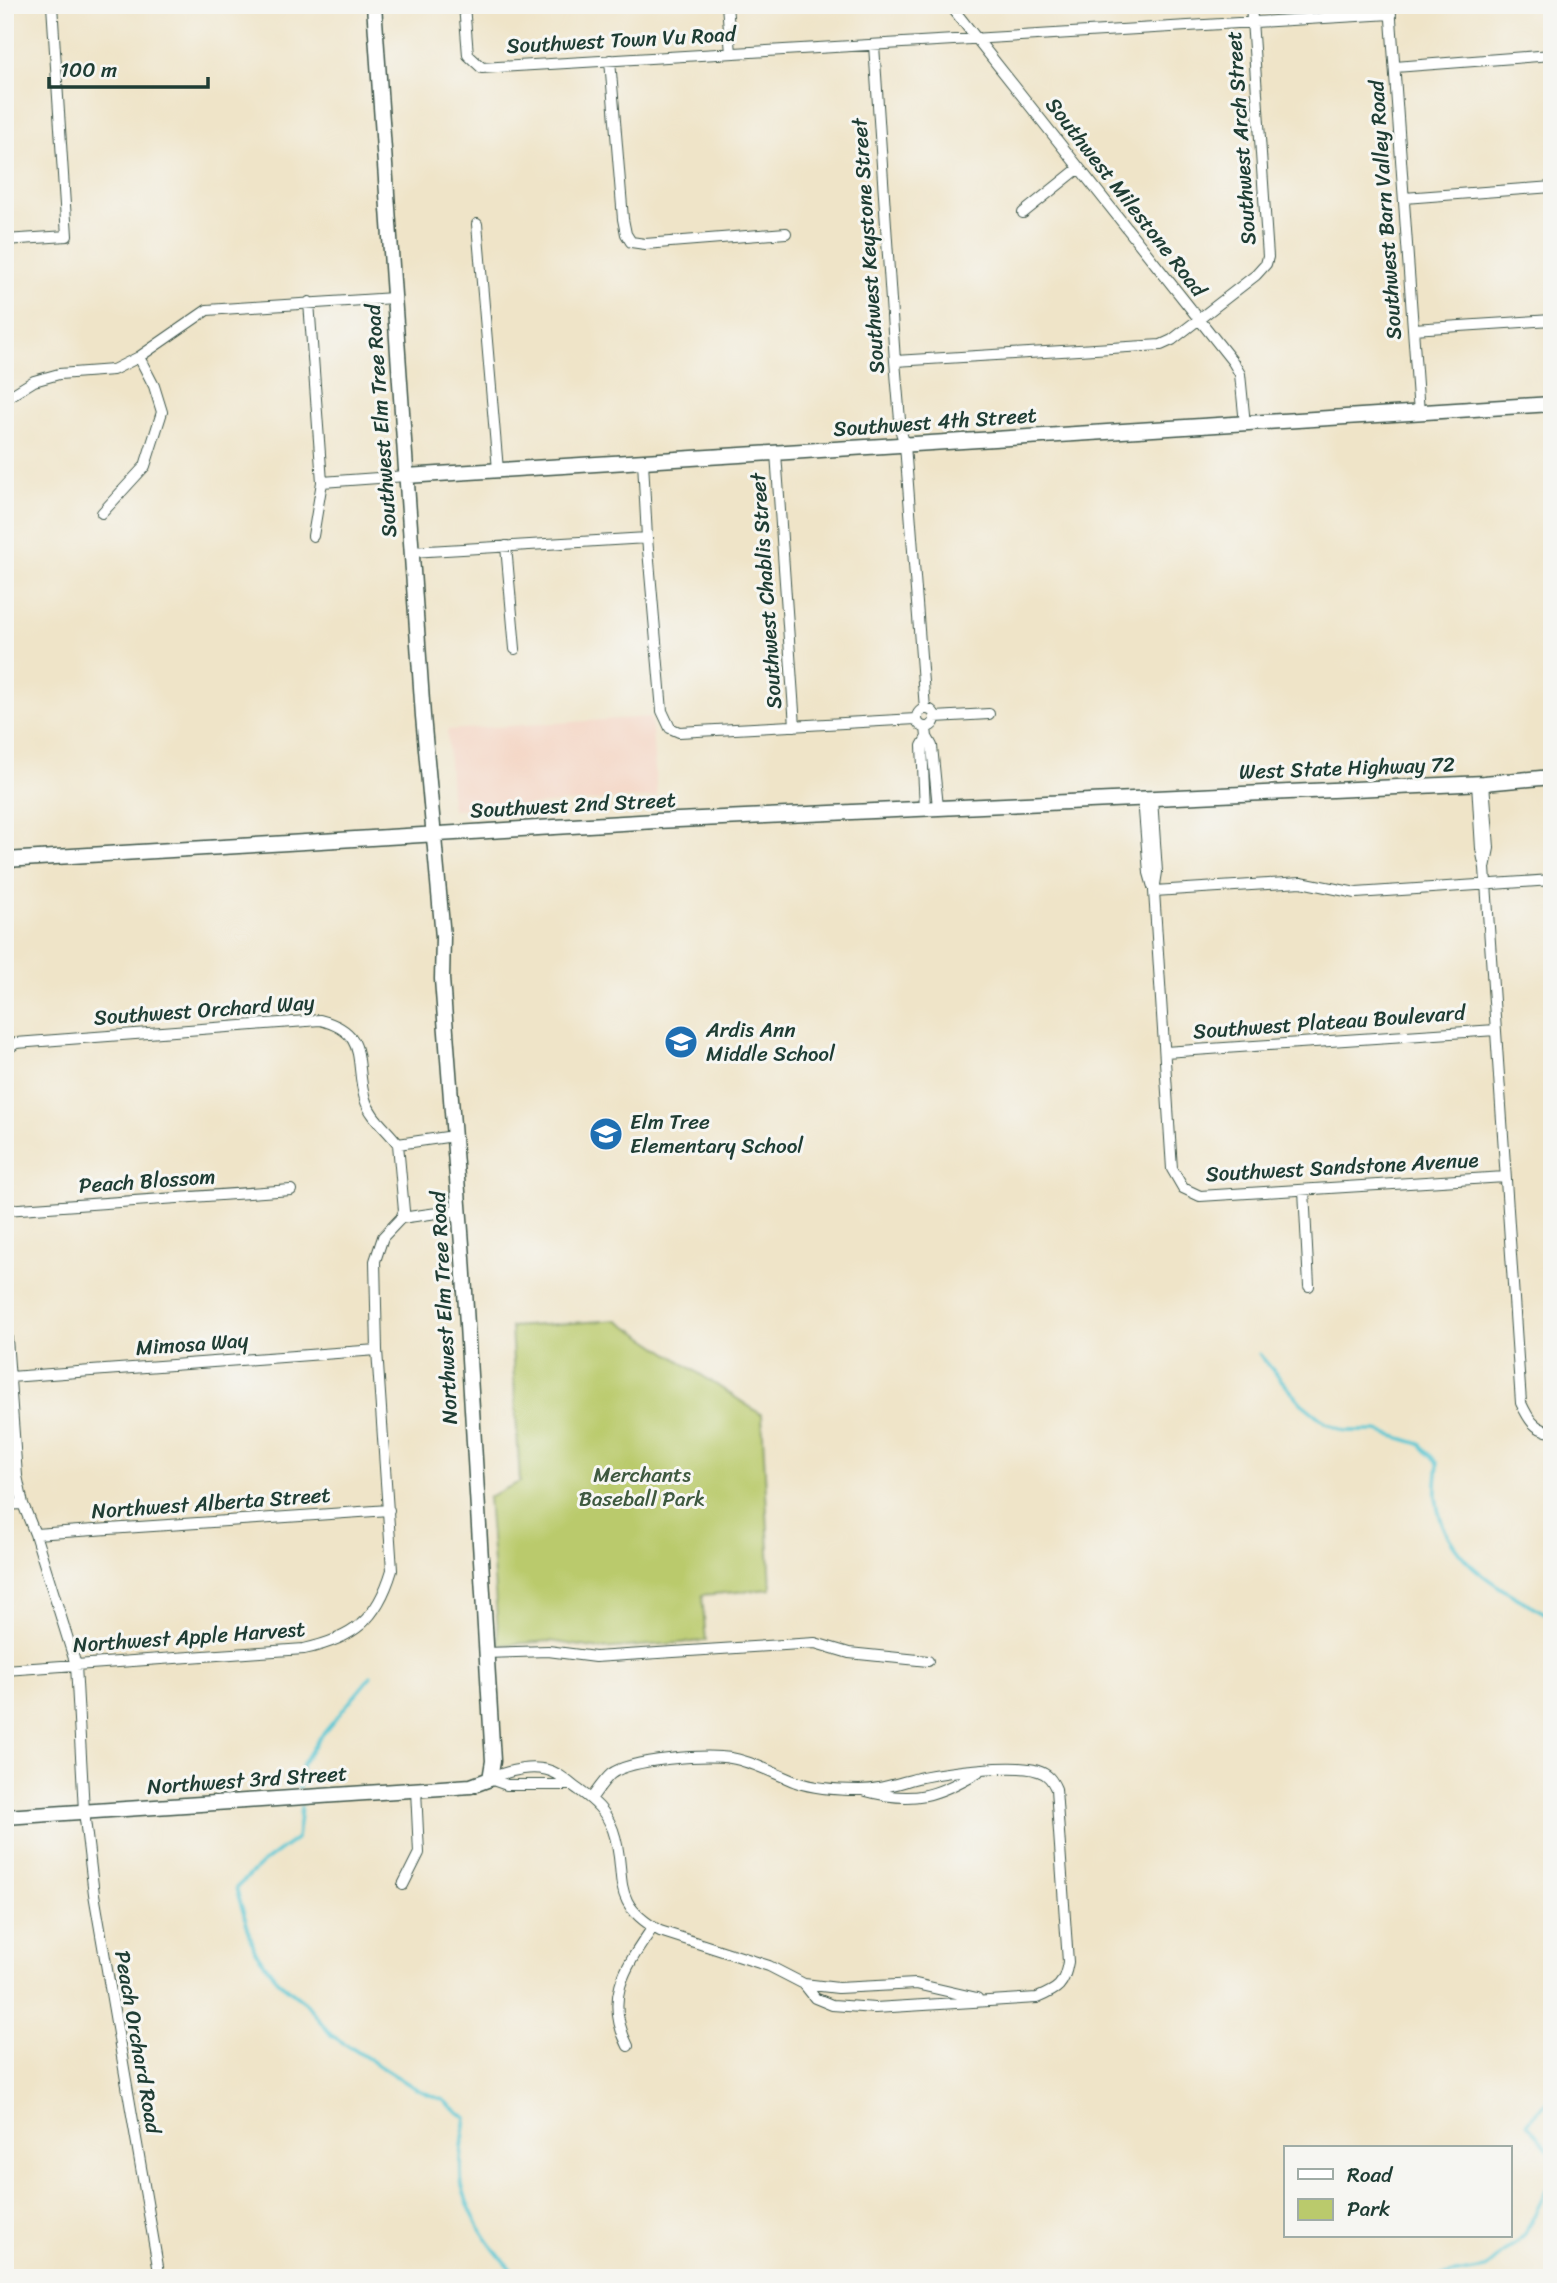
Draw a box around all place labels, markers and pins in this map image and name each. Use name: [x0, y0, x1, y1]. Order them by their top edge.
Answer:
place label: Ardis Ann Middle School: [705, 1011, 836, 1073]
school or university icon: Ardis Ann Middle School: [662, 1023, 700, 1061]
place label: Elm Tree Elementary School: [630, 1103, 804, 1165]
school or university icon: Elm Tree Elementary School: [587, 1115, 625, 1153]

